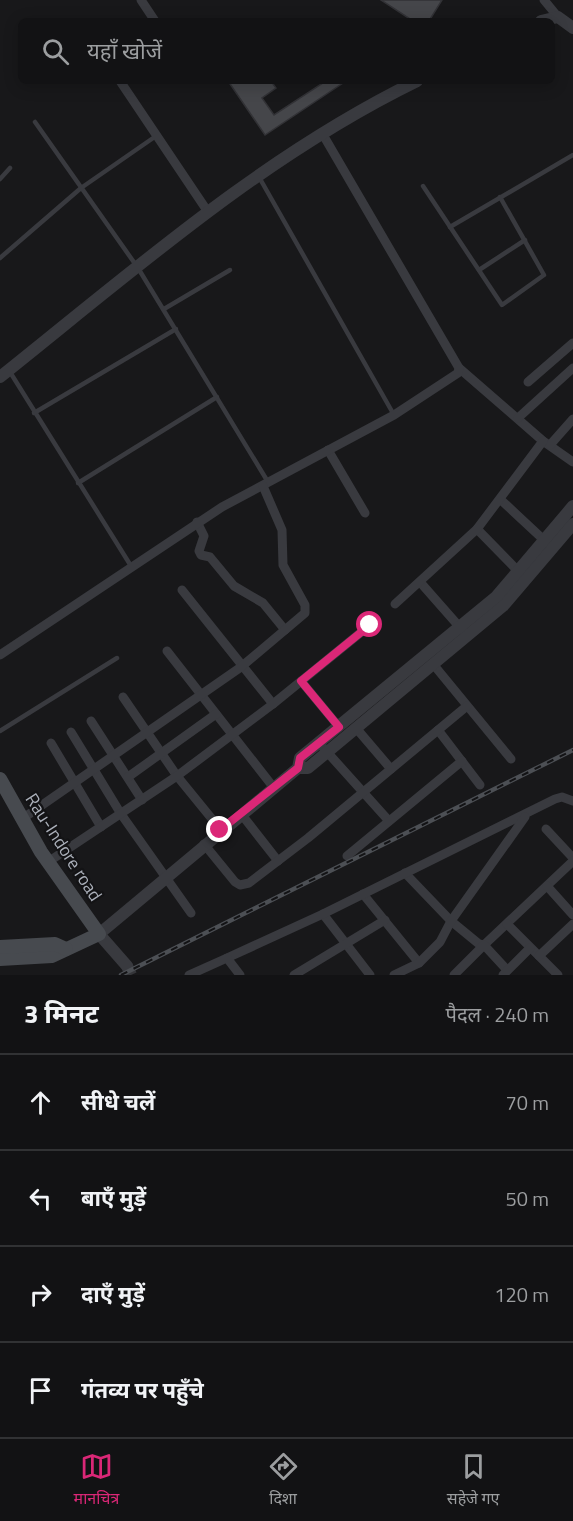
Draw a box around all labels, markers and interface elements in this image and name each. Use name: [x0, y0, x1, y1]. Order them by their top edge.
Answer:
search box: [18, 18, 555, 84]
text: यहाँ खोजें: [87, 34, 162, 68]
icon: search: [39, 35, 72, 68]
route start: [356, 611, 382, 637]
street label: Rau-Indore road: [19, 788, 109, 906]
route end: [206, 816, 232, 842]
text: 3 मिनट: [24, 994, 99, 1033]
text: पैदल · 240 m: [446, 999, 549, 1030]
text: सीधे चलें: [81, 1085, 155, 1119]
icon: ahead: [24, 1086, 57, 1119]
text: 70 m: [505, 1087, 549, 1118]
text: बाएँ मुड़ें: [81, 1181, 146, 1215]
icon: left: [24, 1182, 57, 1215]
text: 50 m: [505, 1183, 549, 1214]
text: दाएँ मुड़ें: [81, 1277, 145, 1311]
icon: right: [24, 1278, 57, 1311]
text: 120 m: [494, 1279, 549, 1310]
text: गंतव्य पर पहुँचे: [81, 1373, 204, 1407]
icon: arrive: [24, 1374, 57, 1407]
tab: मानचित्र: [74, 1450, 119, 1511]
tab: दिशा: [267, 1450, 300, 1511]
tab: सहेजे गए: [447, 1450, 499, 1511]

